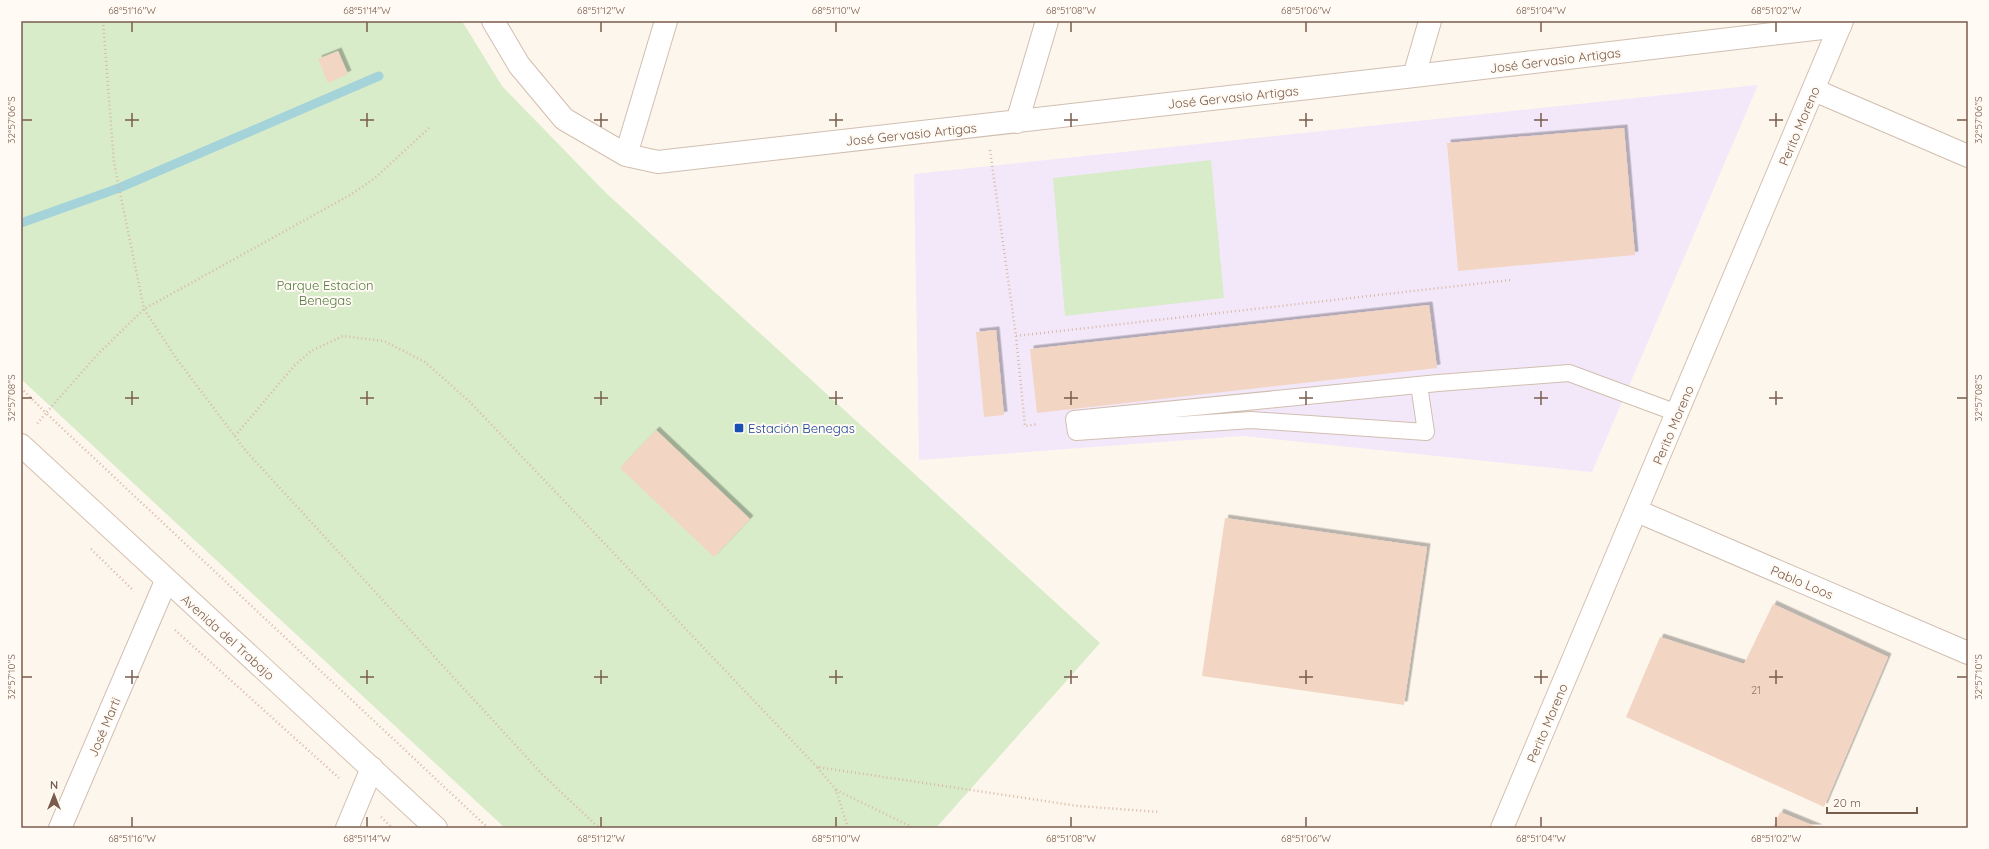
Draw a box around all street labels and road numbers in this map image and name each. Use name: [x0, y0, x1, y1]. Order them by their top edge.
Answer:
street label: José Gervasio Artigas: [1489, 44, 1621, 76]
street label: José Gervasio Artigas: [1167, 82, 1299, 112]
street label: Perito Moreno: [1775, 84, 1823, 168]
street label: José Gervasio Artigas: [845, 119, 977, 149]
street label: Perito Moreno: [1649, 383, 1697, 467]
street label: Pablo Loos: [1768, 562, 1836, 602]
street label: Avenida del Trabajo: [178, 591, 278, 683]
street label: Perito Moreno: [1523, 681, 1571, 765]
street label: José Marti: [84, 695, 124, 759]

